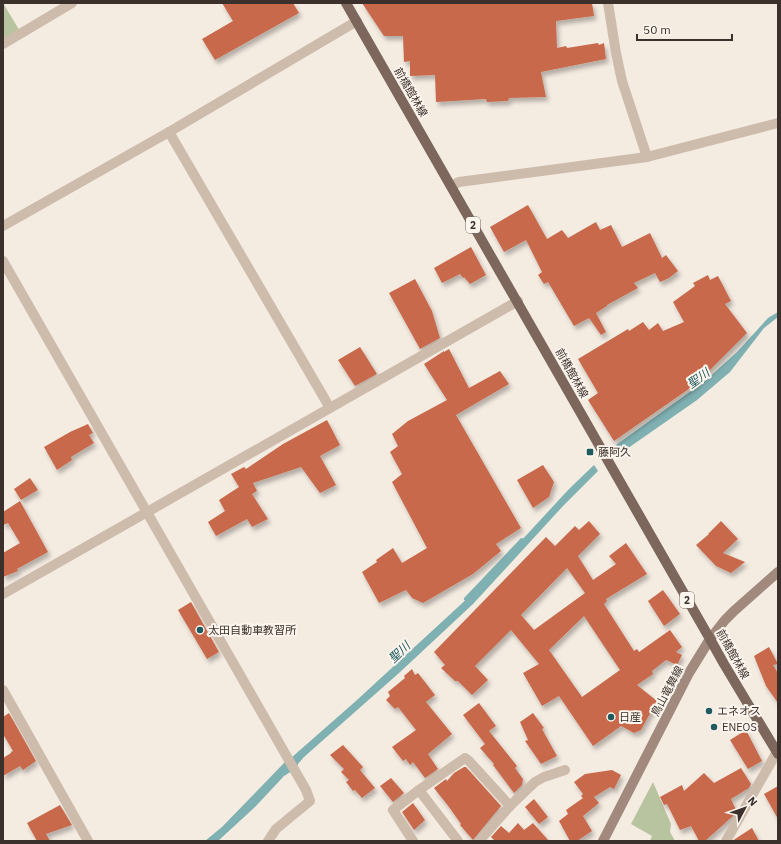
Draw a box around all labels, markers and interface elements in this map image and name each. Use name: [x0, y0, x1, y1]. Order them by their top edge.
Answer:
scale bar: [637, 16, 732, 42]
text: 50 m: [643, 22, 671, 37]
street label: 前橋館林線: [391, 65, 431, 119]
road number: 2: [466, 217, 480, 233]
street label: 前橋館林線: [553, 346, 591, 400]
water label: 聖川: [684, 364, 714, 391]
place label: 藤阿久: [598, 445, 631, 459]
marker: 藤阿久: [585, 447, 595, 457]
road number: 2: [680, 592, 694, 608]
place label: 太田自動車教習所: [208, 623, 297, 637]
marker: 太田自動車教習所: [195, 625, 205, 635]
street label: 前橋館林線: [714, 627, 752, 681]
water label: 聖川: [385, 637, 414, 666]
street label: 鳥山竜舞線: [648, 663, 686, 719]
place label: エネオス: [717, 704, 761, 718]
marker: エネオス: [704, 706, 714, 716]
place label: 日産: [619, 710, 641, 724]
marker: 日産: [606, 712, 616, 722]
place label: ENEOS: [722, 720, 757, 734]
marker: ENEOS: [709, 722, 719, 732]
north arrow: [725, 788, 765, 828]
text: N: [745, 794, 760, 809]

